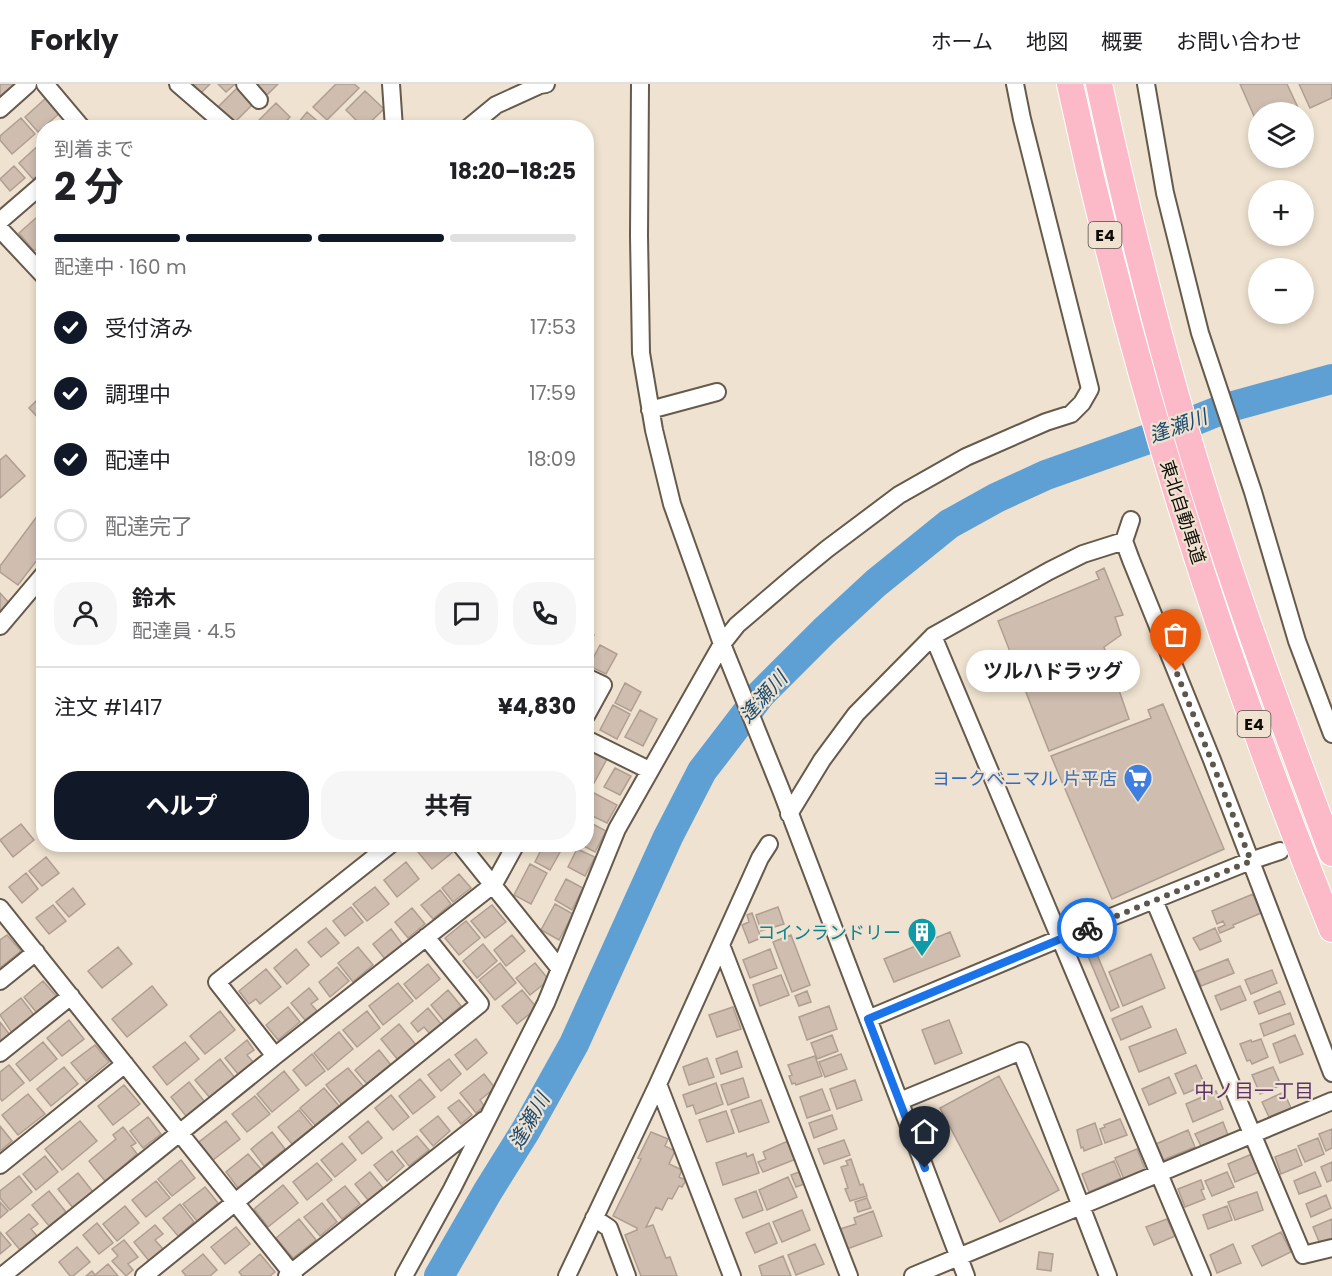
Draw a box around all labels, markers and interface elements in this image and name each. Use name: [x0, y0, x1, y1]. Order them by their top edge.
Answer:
text: Forkly: [30, 21, 118, 60]
text: ホーム: [931, 27, 993, 56]
text: 地図: [1026, 27, 1068, 56]
text: 概要: [1101, 27, 1143, 56]
text: お問い合わせ: [1176, 27, 1302, 56]
map controls: [1248, 102, 1314, 324]
button: layers: [1248, 102, 1314, 168]
text: 到着まで: [54, 135, 134, 163]
text: 18:20–18:25: [449, 156, 576, 187]
text: 2 分: [54, 159, 124, 214]
button: +: [1248, 180, 1314, 246]
road number: E4: [1088, 222, 1122, 248]
text: 配達中 · 160 m: [54, 253, 187, 281]
button: −: [1248, 258, 1314, 324]
icon: check: [54, 311, 87, 344]
text: 受付済み: [105, 313, 193, 344]
text: 17:53: [530, 313, 576, 341]
icon: check: [54, 377, 87, 410]
text: 調理中: [105, 379, 171, 410]
text: 17:59: [529, 379, 576, 407]
water label: 逢瀬川: [1145, 402, 1213, 449]
icon: check: [54, 443, 87, 476]
text: 配達中: [105, 445, 171, 476]
text: 18:09: [528, 445, 576, 473]
street label: 東北自動車道: [1154, 457, 1212, 567]
text: 配達完了: [105, 511, 193, 542]
button: person: [54, 582, 117, 645]
button: chat: [435, 582, 498, 645]
button: phone: [513, 582, 576, 645]
text: 鈴木: [132, 583, 176, 614]
pin: [1150, 609, 1201, 671]
text: 配達員 · 4.5: [132, 617, 236, 645]
icon: bag: [1159, 618, 1192, 651]
callout: ツルハドラッグ: [966, 650, 1140, 692]
text: ツルハドラッグ: [983, 657, 1123, 685]
water label: 逢瀬川: [733, 664, 795, 729]
text: ¥4,830: [498, 691, 576, 722]
text: 注文 #1417: [54, 692, 162, 723]
road number: E4: [1238, 711, 1270, 737]
supermarket icon: ヨークベニマル 片平店: [1122, 762, 1154, 804]
place label: ヨークベニマル 片平店: [932, 766, 1117, 791]
button: ヘルプ: [54, 771, 309, 840]
button: 共有: [321, 771, 576, 840]
courier: [1057, 898, 1117, 958]
icon: bike: [1071, 912, 1104, 945]
building icon: コインランドリー: [906, 916, 938, 958]
place label: コインランドリー: [757, 920, 901, 945]
district label: 中ノ目一丁目: [1194, 1077, 1314, 1105]
water label: 逢瀬川: [502, 1086, 557, 1154]
pin: [899, 1106, 950, 1168]
icon: home: [908, 1115, 941, 1148]

